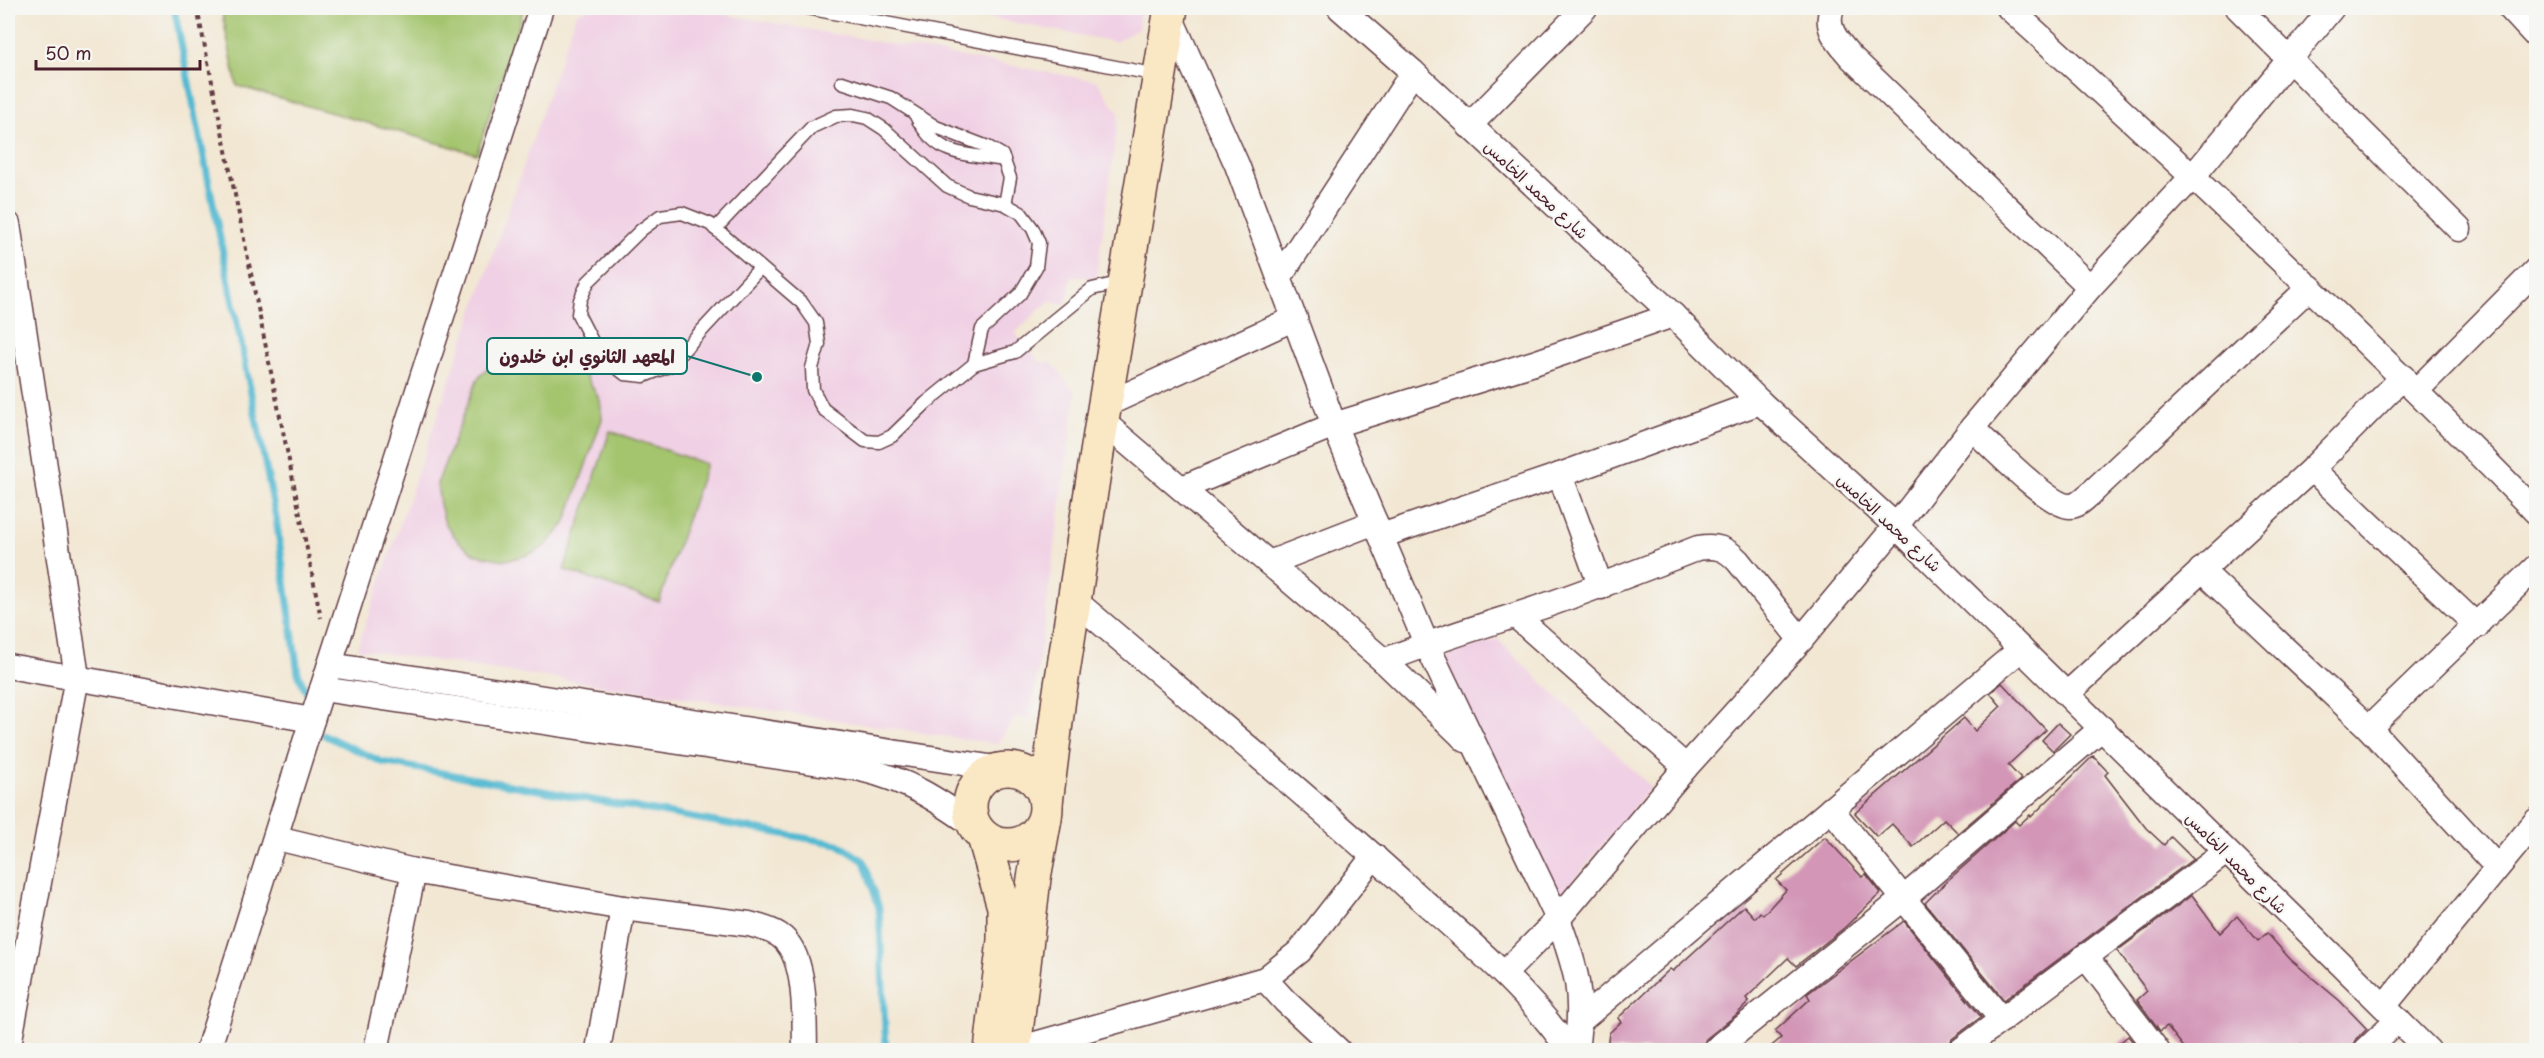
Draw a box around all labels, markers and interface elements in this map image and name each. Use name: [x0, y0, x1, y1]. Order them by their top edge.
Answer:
scale bar: [36, 33, 200, 71]
text: 50 m: [45, 39, 92, 66]
street label: شارع محمد الخامس: [1479, 134, 1595, 245]
callout: المعهد الثانوي ابن خلدون: [487, 338, 687, 374]
text: المعهد الثانوي ابن خلدون: [499, 342, 675, 371]
street label: شارع محمد الخامس: [1832, 467, 1948, 578]
street label: شارع محمد الخامس: [2180, 806, 2293, 919]

